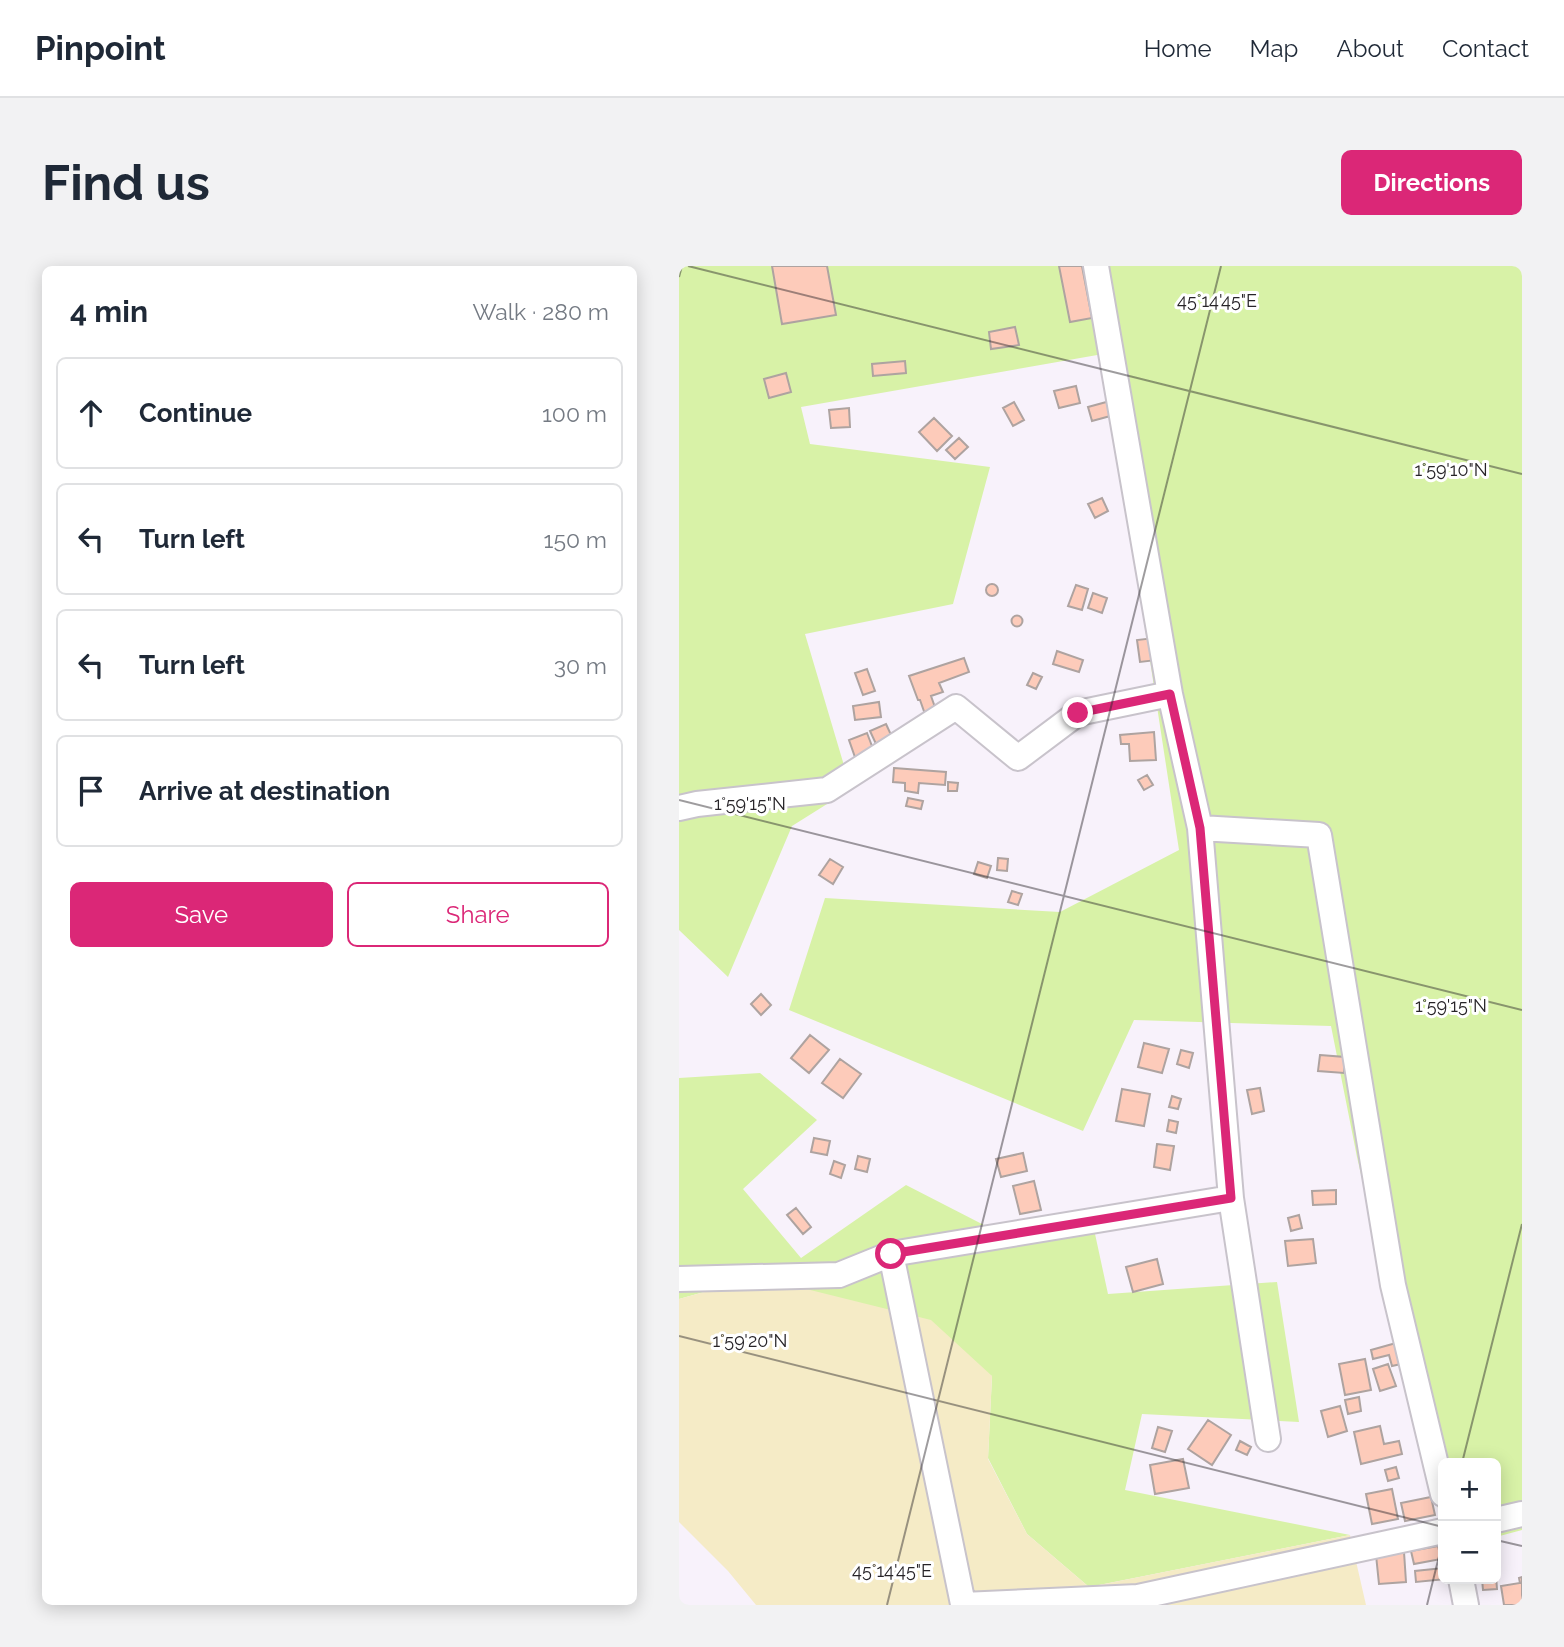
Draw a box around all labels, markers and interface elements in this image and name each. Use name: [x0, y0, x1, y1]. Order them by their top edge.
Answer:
text: Pinpoint: [35, 29, 166, 68]
text: Home: [1144, 34, 1212, 63]
text: Map: [1250, 34, 1298, 63]
text: About: [1336, 34, 1404, 63]
text: Contact: [1442, 34, 1529, 63]
button: Directions: [1341, 150, 1522, 215]
text: Find us: [42, 154, 210, 211]
text: 45°14'45"E: [1177, 290, 1257, 311]
text: 4 min: [70, 294, 148, 329]
text: Walk · 280 m: [472, 298, 609, 325]
icon: ahead: [72, 394, 110, 432]
text: Continue: [139, 398, 252, 428]
text: 100 m: [542, 400, 607, 427]
text: 1°59'10"N: [1414, 459, 1488, 480]
icon: left: [72, 520, 110, 558]
text: Turn left: [139, 524, 245, 554]
text: 150 m: [544, 526, 607, 553]
icon: left: [72, 646, 110, 684]
text: Turn left: [139, 650, 245, 680]
text: 30 m: [554, 652, 607, 679]
route end: [1062, 697, 1093, 728]
icon: arrive: [72, 772, 110, 810]
text: Arrive at destination: [139, 776, 390, 806]
text: 1°59'15"N: [714, 793, 786, 814]
button: Save: [70, 882, 333, 947]
button: Share: [347, 882, 609, 947]
text: 1°59'15"N: [1415, 995, 1487, 1016]
route start: [875, 1238, 906, 1269]
text: 1°59'20"N: [713, 1330, 787, 1351]
map controls: [1438, 1458, 1501, 1584]
button: +: [1438, 1458, 1501, 1521]
button: −: [1438, 1521, 1501, 1584]
text: 45°14'45"E: [852, 1560, 932, 1581]

